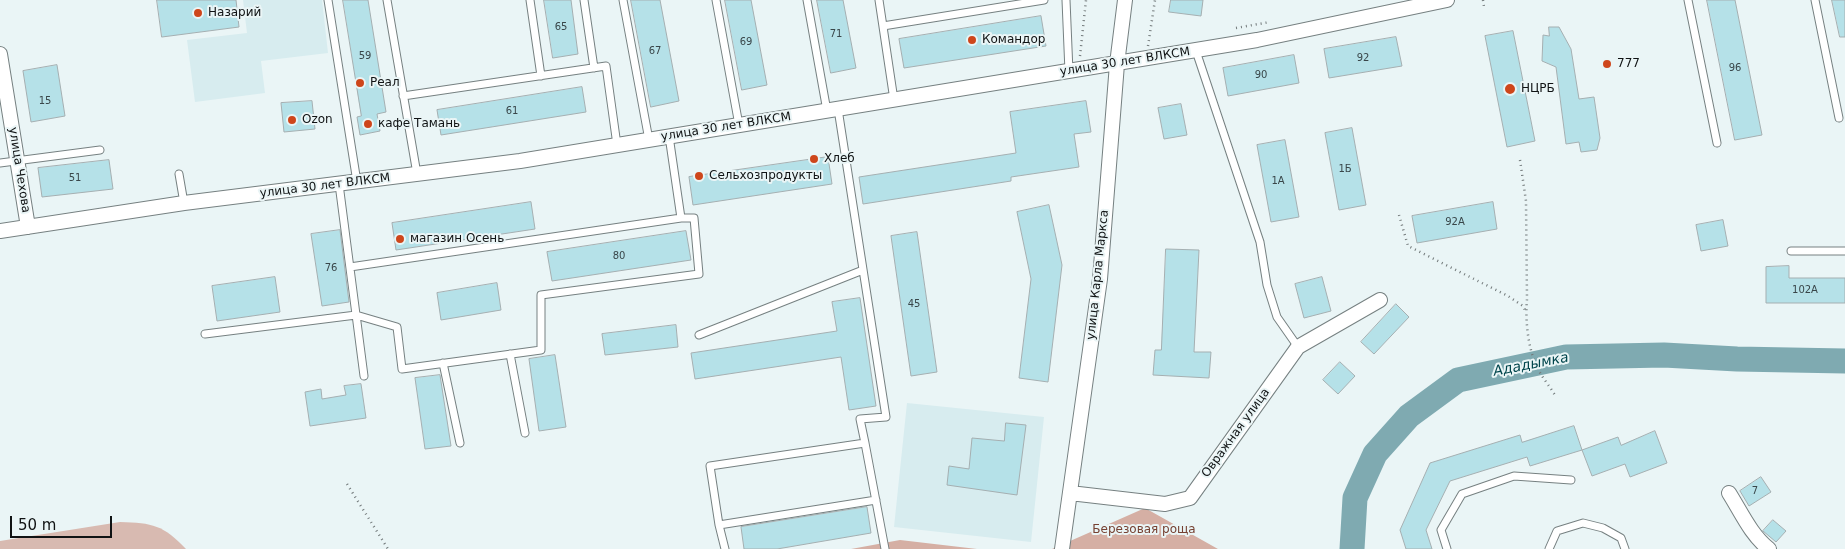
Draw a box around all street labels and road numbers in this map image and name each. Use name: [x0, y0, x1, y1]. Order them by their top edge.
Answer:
street label: улица 30 лет ВЛКСМ: [1059, 45, 1191, 79]
street label: улица 30 лет ВЛКСМ: [660, 110, 792, 144]
street label: улица Чехова: [5, 126, 33, 214]
street label: улица 30 лет ВЛКСМ: [259, 171, 391, 201]
street label: улица Карла Маркса: [1084, 209, 1112, 341]
street label: Овражная улица: [1199, 386, 1273, 480]

